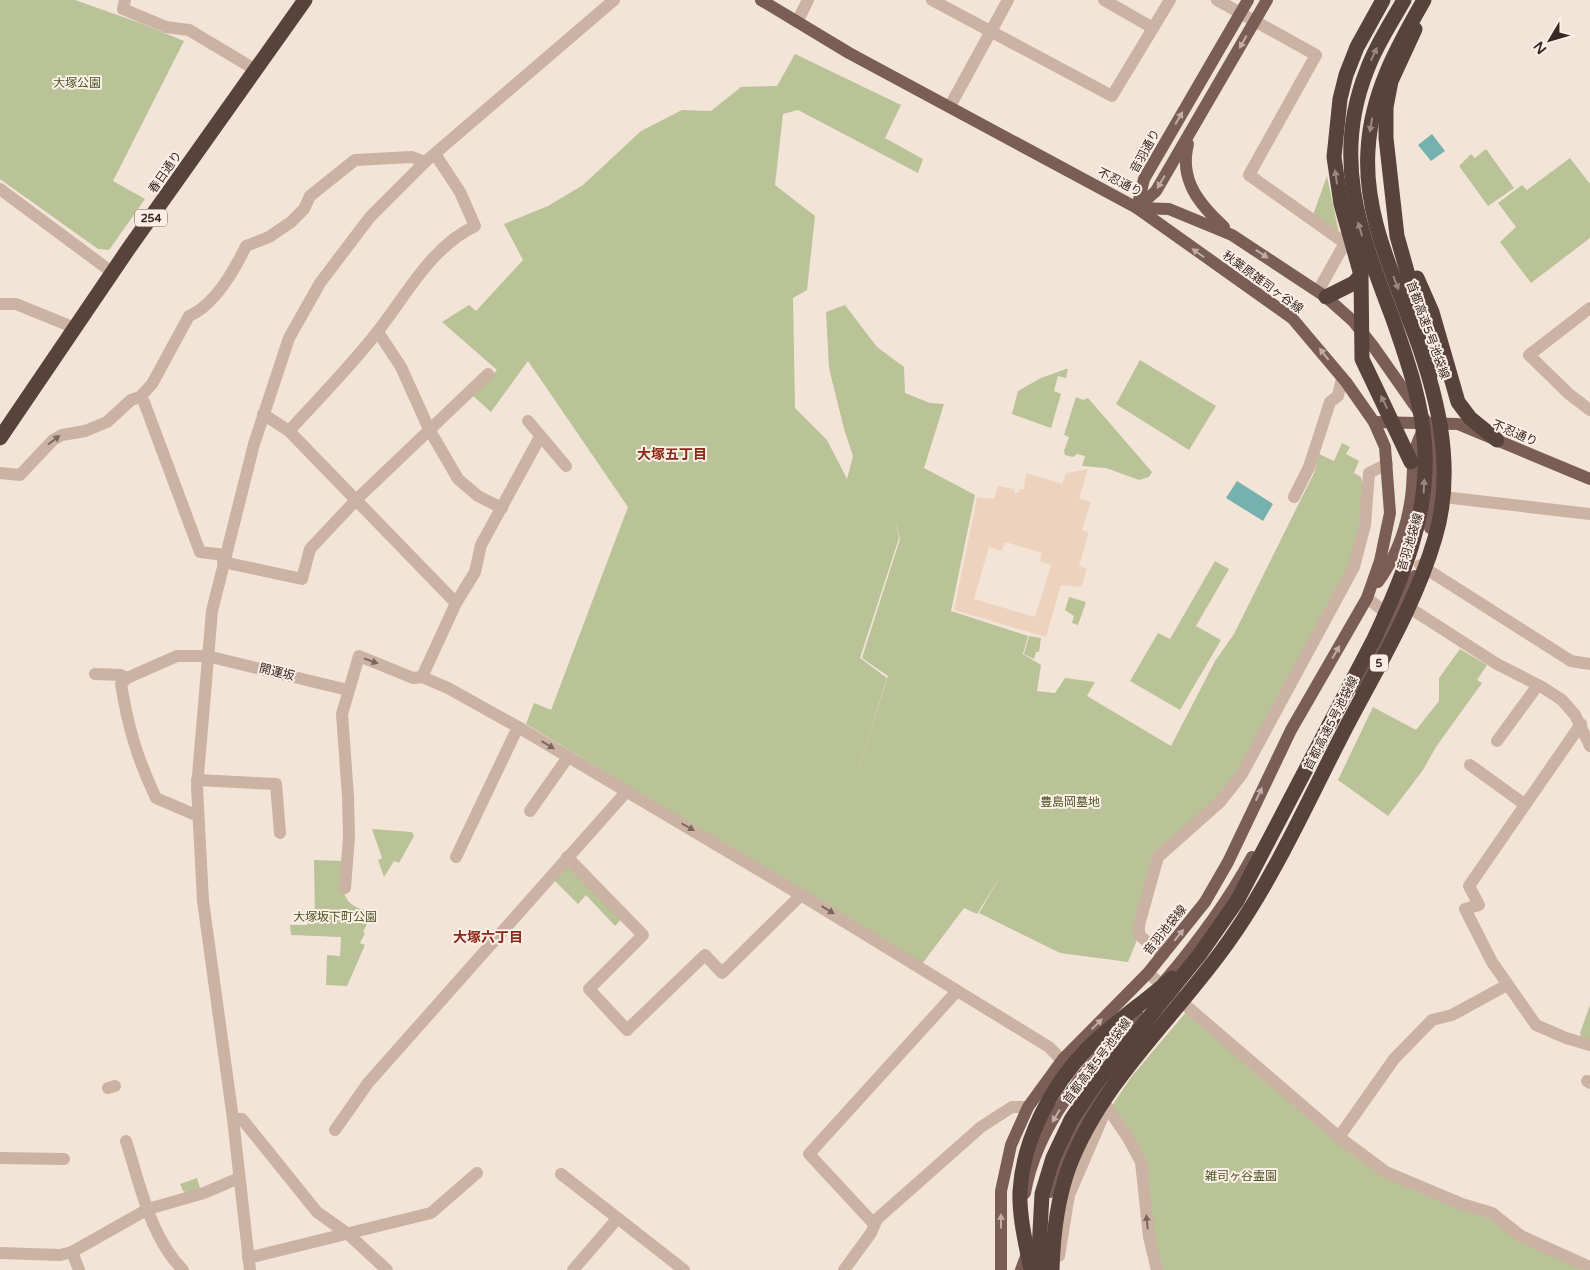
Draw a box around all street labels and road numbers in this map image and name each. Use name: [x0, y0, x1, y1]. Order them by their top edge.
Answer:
street label: 音羽通り: [1127, 127, 1163, 175]
street label: 春日通り: [145, 148, 185, 196]
street label: 不忍通り: [1095, 165, 1145, 199]
road number: 254: [135, 210, 167, 227]
street label: 秋葉原雑司ヶ谷線: [1220, 248, 1306, 316]
street label: 首都高速5号池袋線: [1404, 279, 1452, 381]
street label: 不忍通り: [1490, 417, 1540, 449]
street label: 音羽池袋線: [1395, 511, 1425, 573]
road number: 5: [1370, 654, 1388, 671]
street label: 開運坂: [258, 661, 296, 683]
street label: 首都高速5号池袋線: [1301, 674, 1361, 772]
street label: 音羽池袋線: [1141, 902, 1189, 958]
street label: 首都高速5号池袋線: [1060, 1015, 1134, 1107]

